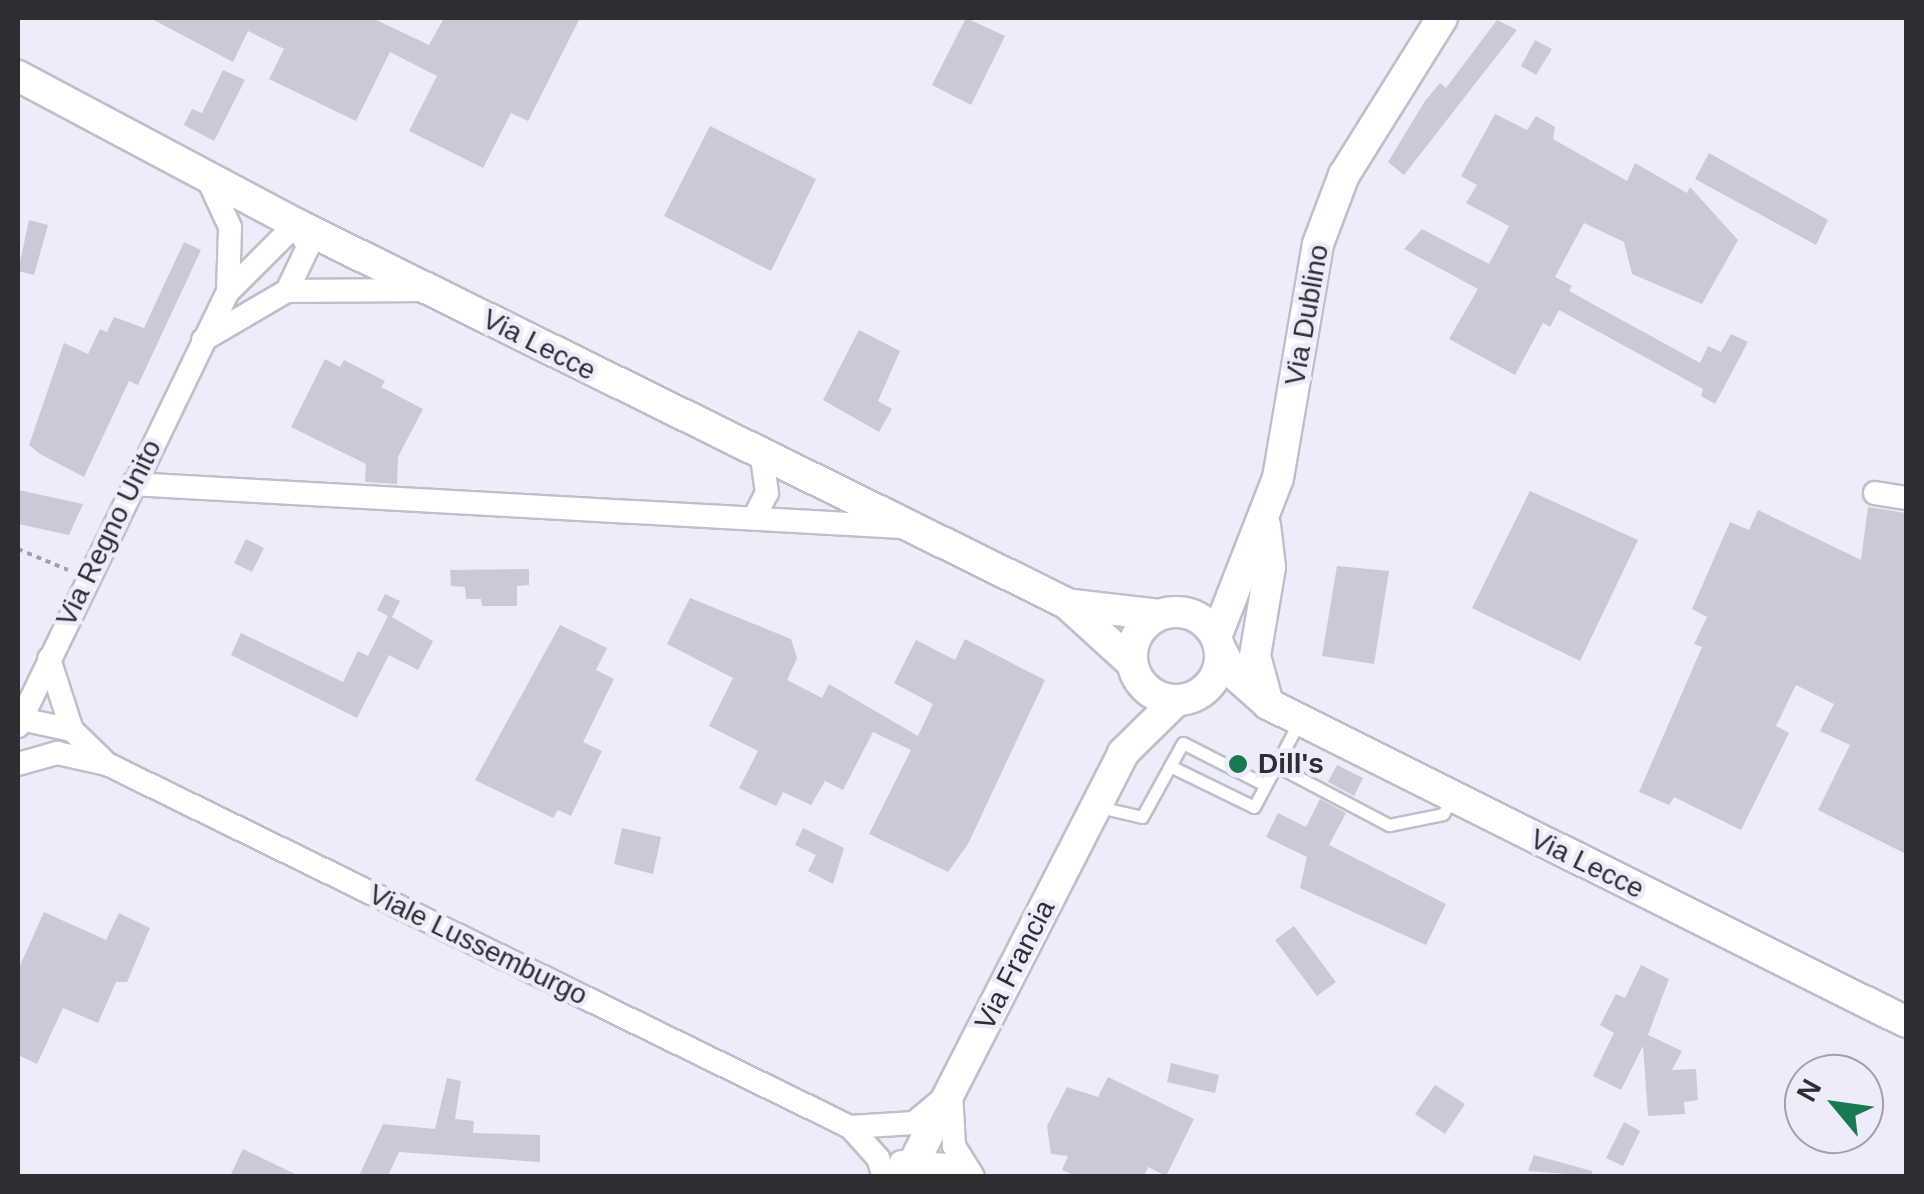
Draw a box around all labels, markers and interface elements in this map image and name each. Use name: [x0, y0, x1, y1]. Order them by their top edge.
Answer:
street label: Via Dublino: [1278, 242, 1336, 388]
street label: Via Lecce: [477, 302, 601, 388]
street label: Via Regno Unito: [49, 434, 169, 632]
place label: Dill's: [1258, 747, 1324, 781]
marker: Dill's: [1227, 753, 1249, 775]
street label: Via Lecce: [1525, 822, 1649, 906]
street label: Viale Lussemburgo: [363, 877, 593, 1013]
street label: Via Francia: [968, 895, 1062, 1035]
north arrow: [1784, 1054, 1884, 1154]
text: N: [1791, 1074, 1828, 1107]

